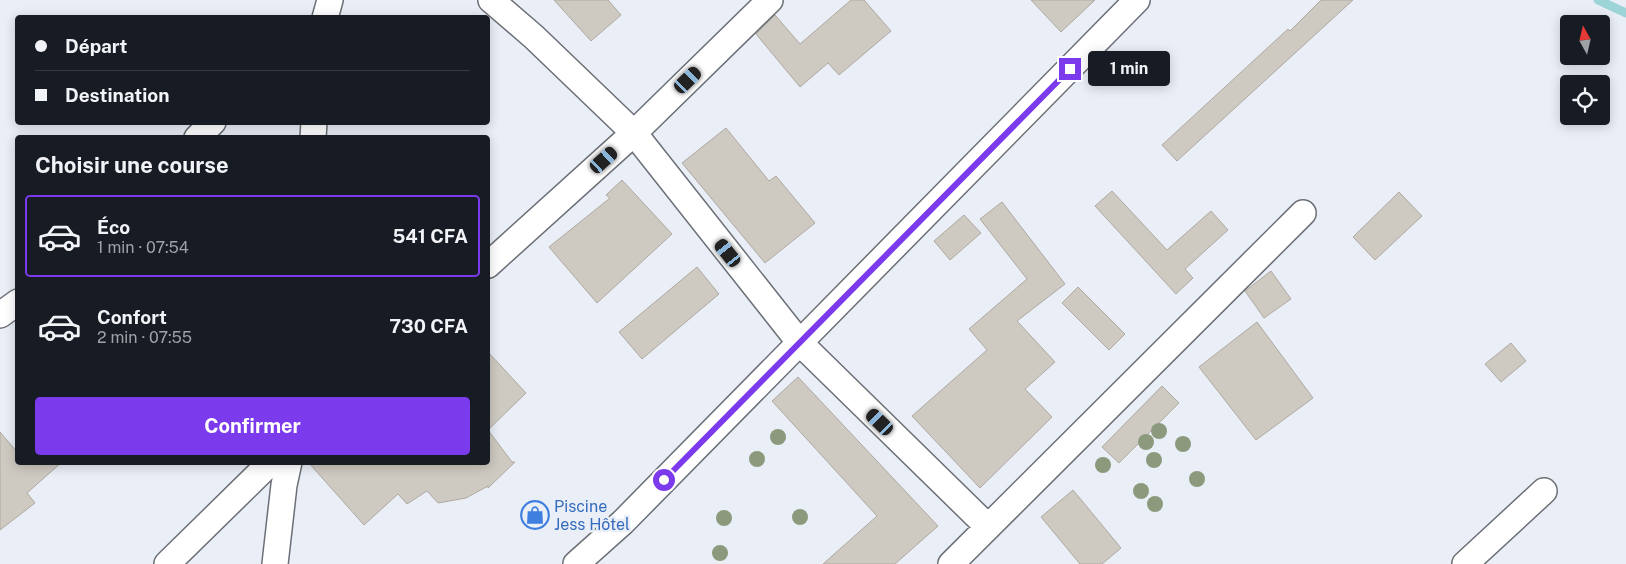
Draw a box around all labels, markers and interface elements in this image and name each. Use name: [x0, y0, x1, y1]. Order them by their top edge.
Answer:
north arrow: [1560, 15, 1610, 65]
map controls: [1560, 15, 1610, 125]
text: Départ: [65, 35, 128, 57]
callout: 1 min: [1088, 52, 1170, 86]
route end: [1059, 58, 1081, 80]
text: 1 min: [1110, 59, 1148, 78]
car: [671, 64, 704, 96]
button: locate: [1560, 75, 1610, 125]
text: Destination: [65, 84, 169, 106]
car: [587, 144, 620, 176]
text: Choisir une course: [35, 152, 229, 178]
icon: car: [37, 214, 82, 259]
text: Éco: [97, 216, 130, 238]
text: 541 CFA: [392, 225, 468, 247]
car: [712, 237, 743, 269]
text: 1 min · 07:54: [97, 238, 189, 257]
icon: car: [37, 304, 82, 349]
text: Confort: [97, 306, 167, 328]
text: 730 CFA: [389, 315, 468, 337]
text: 2 min · 07:55: [97, 328, 192, 347]
button: Confirmer: [35, 397, 470, 455]
car: [863, 406, 896, 438]
route start: [653, 469, 675, 491]
place label: Piscine Jess Hôtel: [554, 497, 630, 534]
shop icon: Piscine Jess Hôtel: [520, 500, 550, 530]

